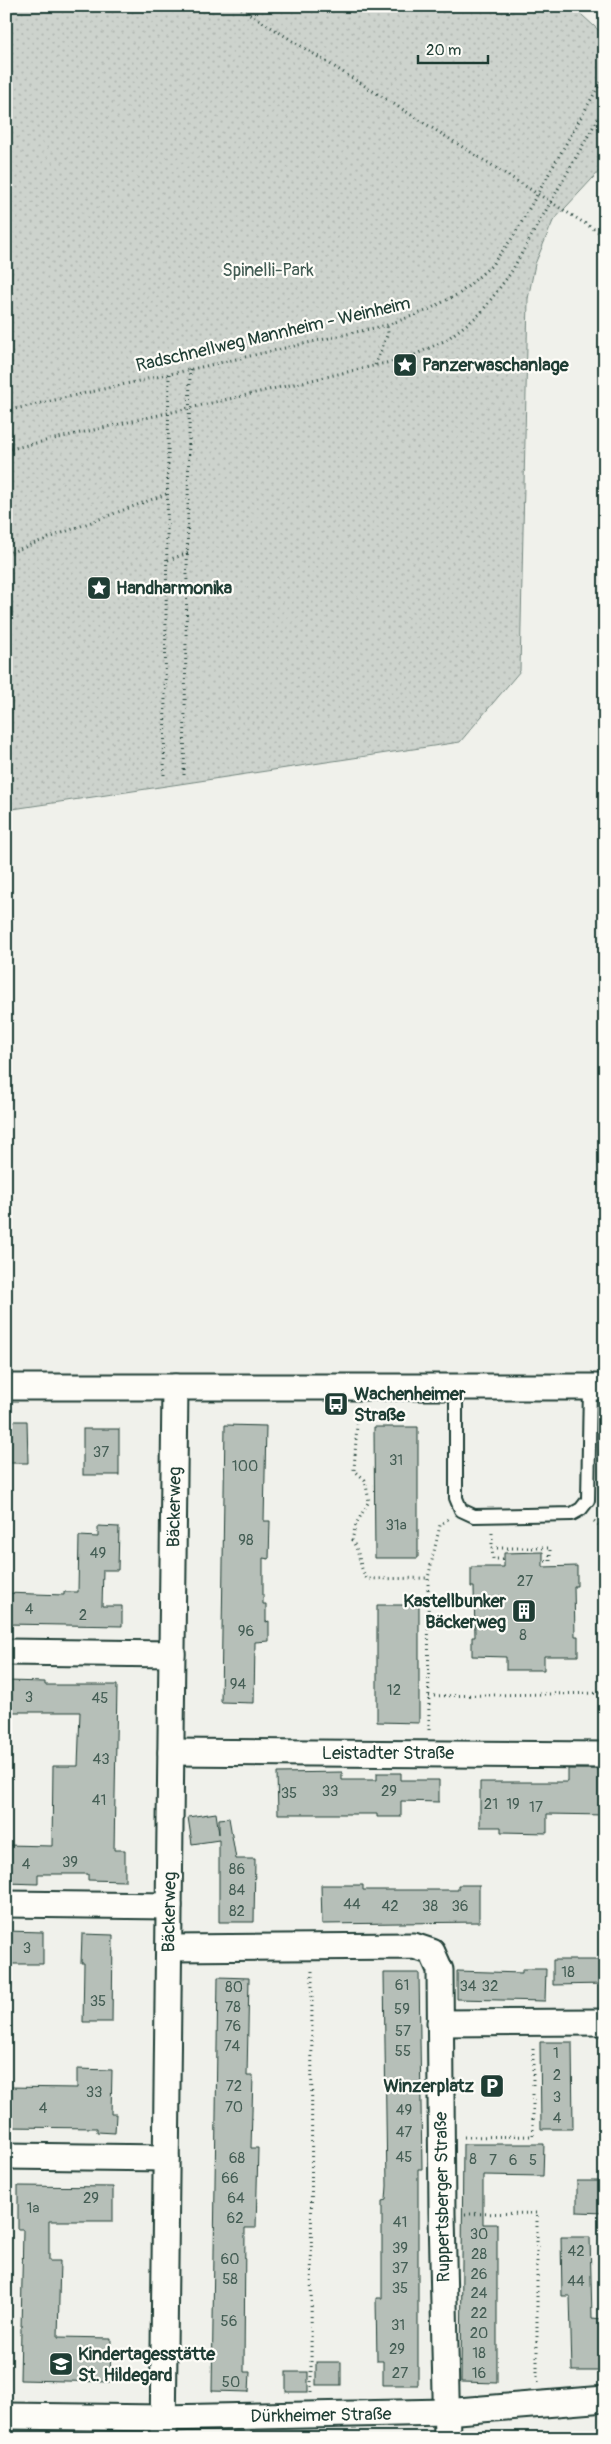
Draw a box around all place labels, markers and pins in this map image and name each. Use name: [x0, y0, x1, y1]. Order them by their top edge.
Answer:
place icon: Panzerwaschanlage: [392, 352, 418, 378]
place label: Panzerwaschanlage: [422, 354, 570, 377]
place icon: Handharmonika: [86, 575, 112, 601]
place label: Handharmonika: [116, 577, 233, 600]
place label: Wachenheimer Straße: [354, 1383, 466, 1427]
bus stop icon: Wachenheimer Straße: [323, 1391, 349, 1417]
place label: Kastellbunker Bäckerweg: [403, 1590, 507, 1634]
building icon: Kastellbunker Bäckerweg: [511, 1598, 537, 1624]
parking icon: Winzerplatz: [479, 2073, 505, 2099]
place label: Winzerplatz: [383, 2075, 475, 2098]
place label: Kindertagesstätte St. Hildegard: [78, 2343, 216, 2387]
school or university icon: Kindertagesstätte St. Hildegard: [48, 2351, 74, 2377]

